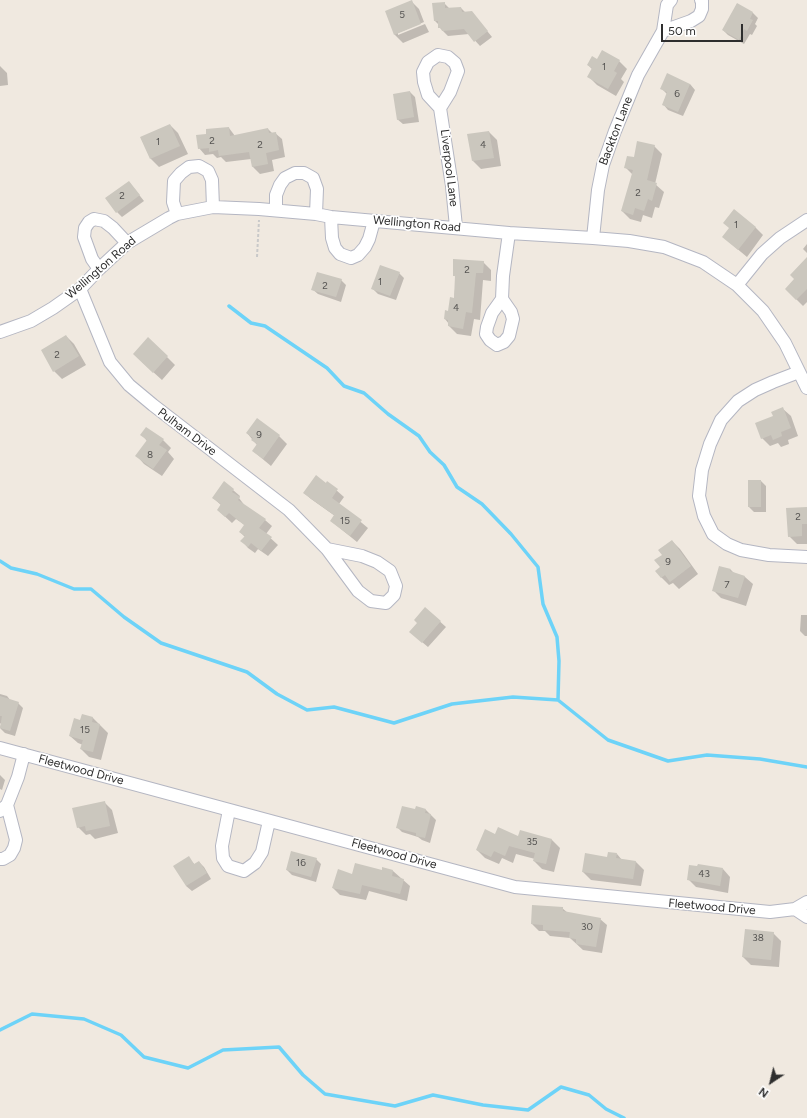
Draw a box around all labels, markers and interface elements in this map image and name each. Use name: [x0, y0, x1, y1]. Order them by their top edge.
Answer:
house number: 5: [399, 9, 405, 21]
scale bar: [663, 16, 745, 42]
text: 50 m: [668, 24, 696, 38]
house number: 1: [602, 61, 606, 73]
house number: 6: [674, 88, 680, 100]
street label: Backton Lane: [596, 95, 636, 167]
street label: Liverpool Lane: [437, 128, 461, 208]
house number: 2: [209, 135, 215, 147]
house number: 1: [156, 136, 160, 148]
house number: 2: [257, 139, 263, 151]
house number: 4: [480, 139, 486, 151]
house number: 2: [635, 187, 641, 199]
house number: 2: [119, 190, 125, 202]
street label: Wellington Road: [372, 213, 462, 235]
house number: 1: [734, 219, 738, 231]
street label: Wellington Road: [63, 234, 139, 302]
house number: 2: [464, 264, 470, 276]
house number: 1: [378, 276, 382, 288]
house number: 2: [322, 280, 328, 292]
house number: 4: [453, 302, 459, 314]
house number: 2: [54, 349, 60, 361]
street label: Pulham Drive: [155, 405, 219, 459]
house number: 9: [256, 429, 262, 441]
house number: 8: [147, 449, 153, 461]
house number: 2: [795, 511, 801, 523]
house number: 15: [340, 515, 350, 527]
house number: 9: [665, 556, 671, 568]
house number: 7: [724, 579, 730, 591]
house number: 15: [80, 724, 90, 736]
street label: Fleetwood Drive: [37, 752, 125, 788]
street label: Fleetwood Drive: [350, 836, 438, 872]
house number: 35: [526, 836, 538, 848]
house number: 16: [296, 857, 306, 869]
house number: 43: [698, 868, 710, 880]
street label: Fleetwood Drive: [668, 896, 756, 918]
house number: 30: [581, 921, 593, 933]
house number: 38: [752, 932, 764, 944]
north arrow: [751, 1062, 791, 1102]
text: N: [757, 1084, 771, 1100]

